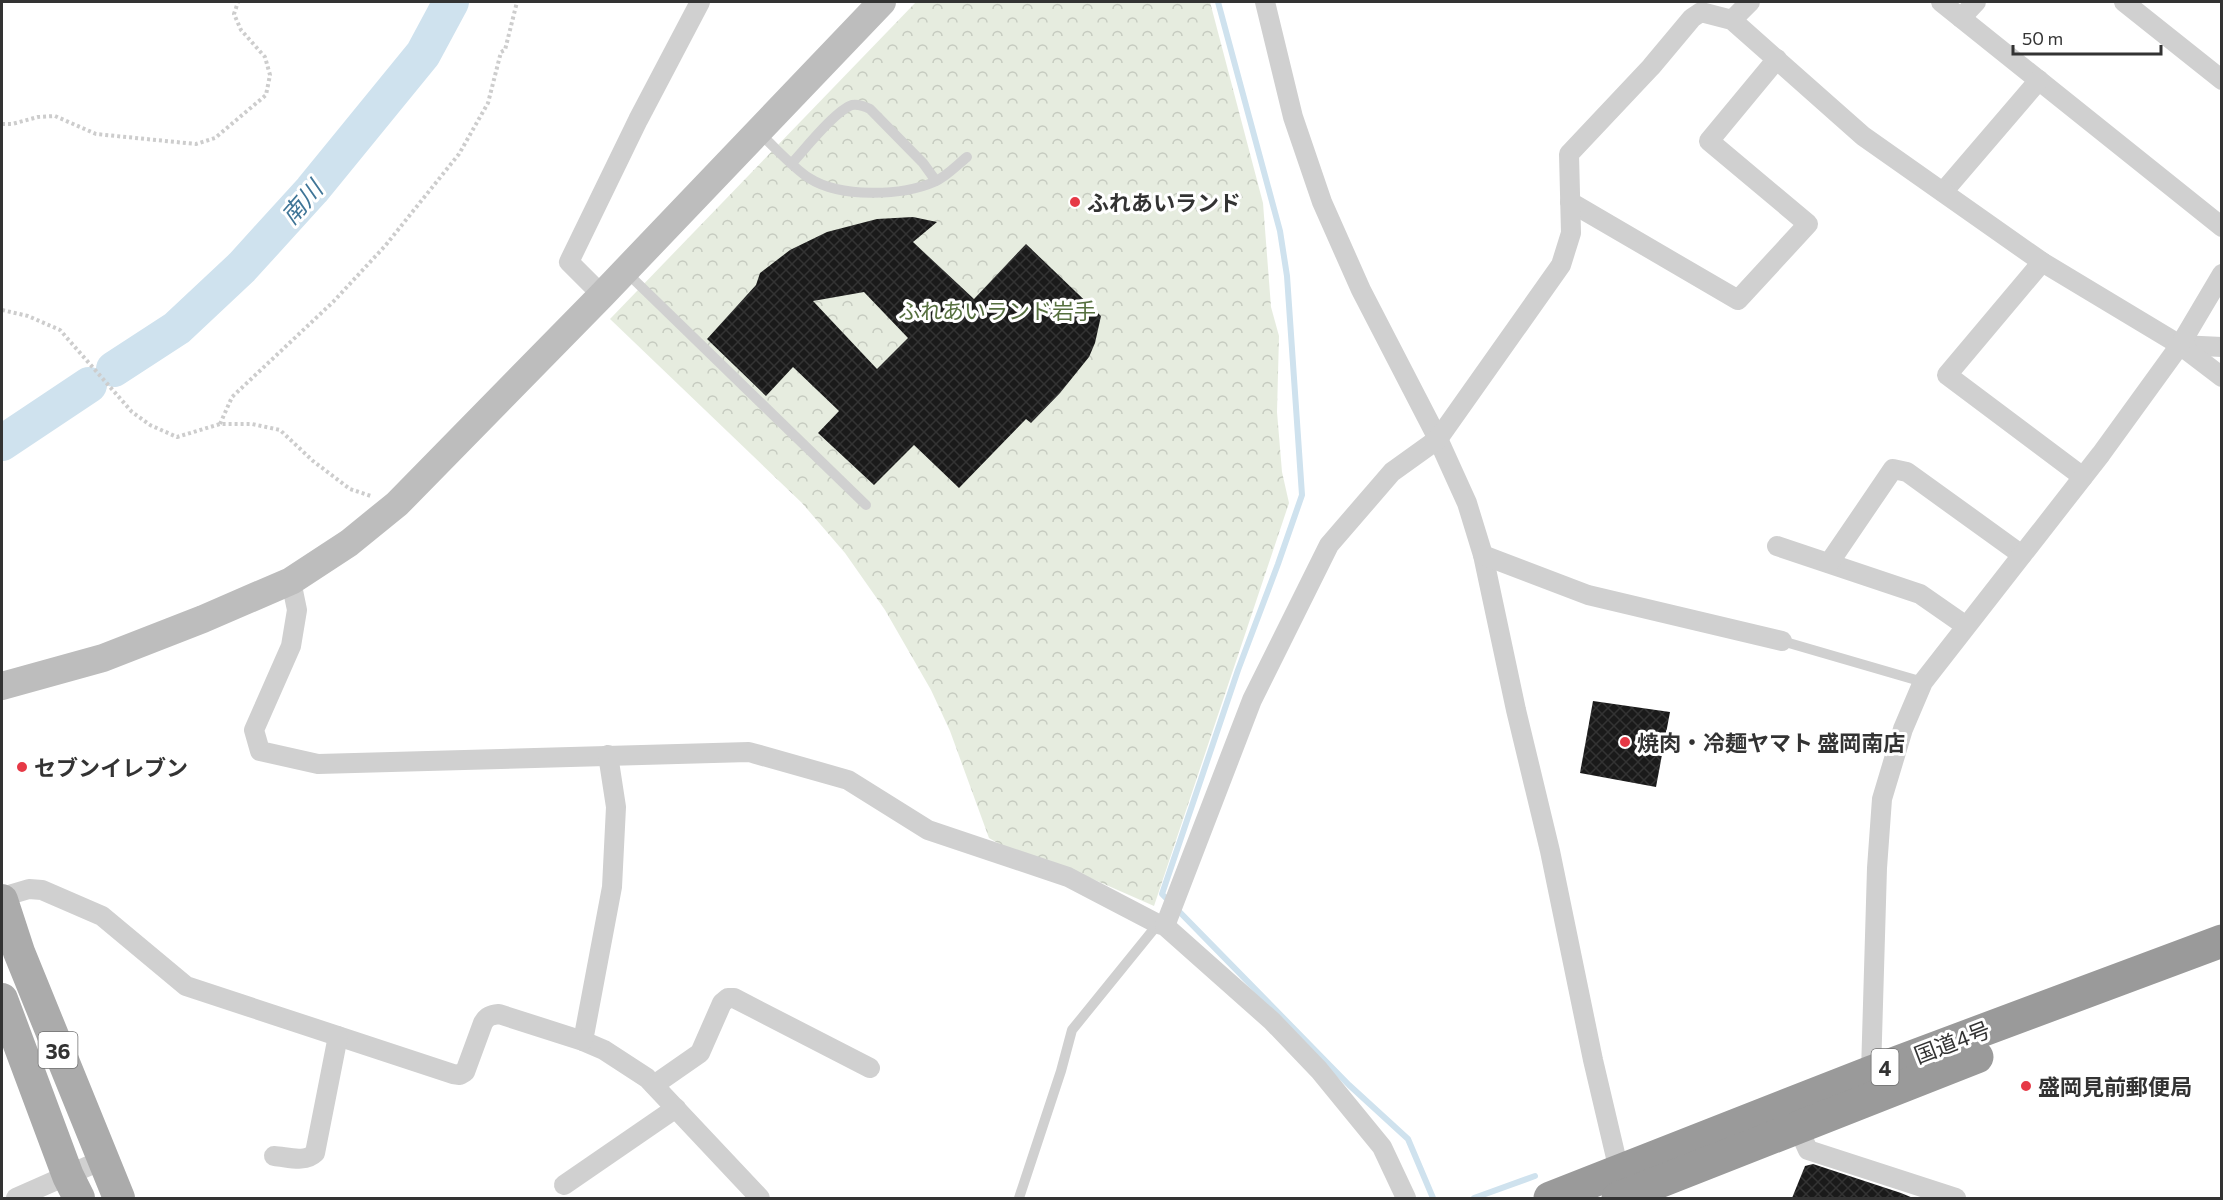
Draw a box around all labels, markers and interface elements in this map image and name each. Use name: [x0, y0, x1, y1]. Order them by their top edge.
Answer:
scale bar: [2013, 18, 2162, 56]
text: 50 m: [2022, 27, 2063, 49]
water label: 南川: [274, 172, 330, 230]
place label: ふれあいランド: [1087, 189, 1241, 216]
marker: ふれあいランド: [1068, 195, 1082, 209]
park label: ふれあいランド岩手: [898, 297, 1096, 324]
place label: 焼肉・冷麺ヤマト 盛岡南店: [1637, 729, 1905, 756]
marker: 焼肉・冷麺ヤマト 盛岡南店: [1618, 735, 1632, 749]
place label: セブンイレブン: [34, 754, 188, 781]
marker: セブンイレブン: [15, 760, 29, 774]
street label: 国道4号: [1910, 1015, 1994, 1069]
road number: 36: [38, 1032, 78, 1068]
road number: 4: [1872, 1049, 1898, 1085]
place label: 盛岡見前郵便局: [2038, 1073, 2192, 1100]
marker: 盛岡見前郵便局: [2019, 1079, 2033, 1093]

